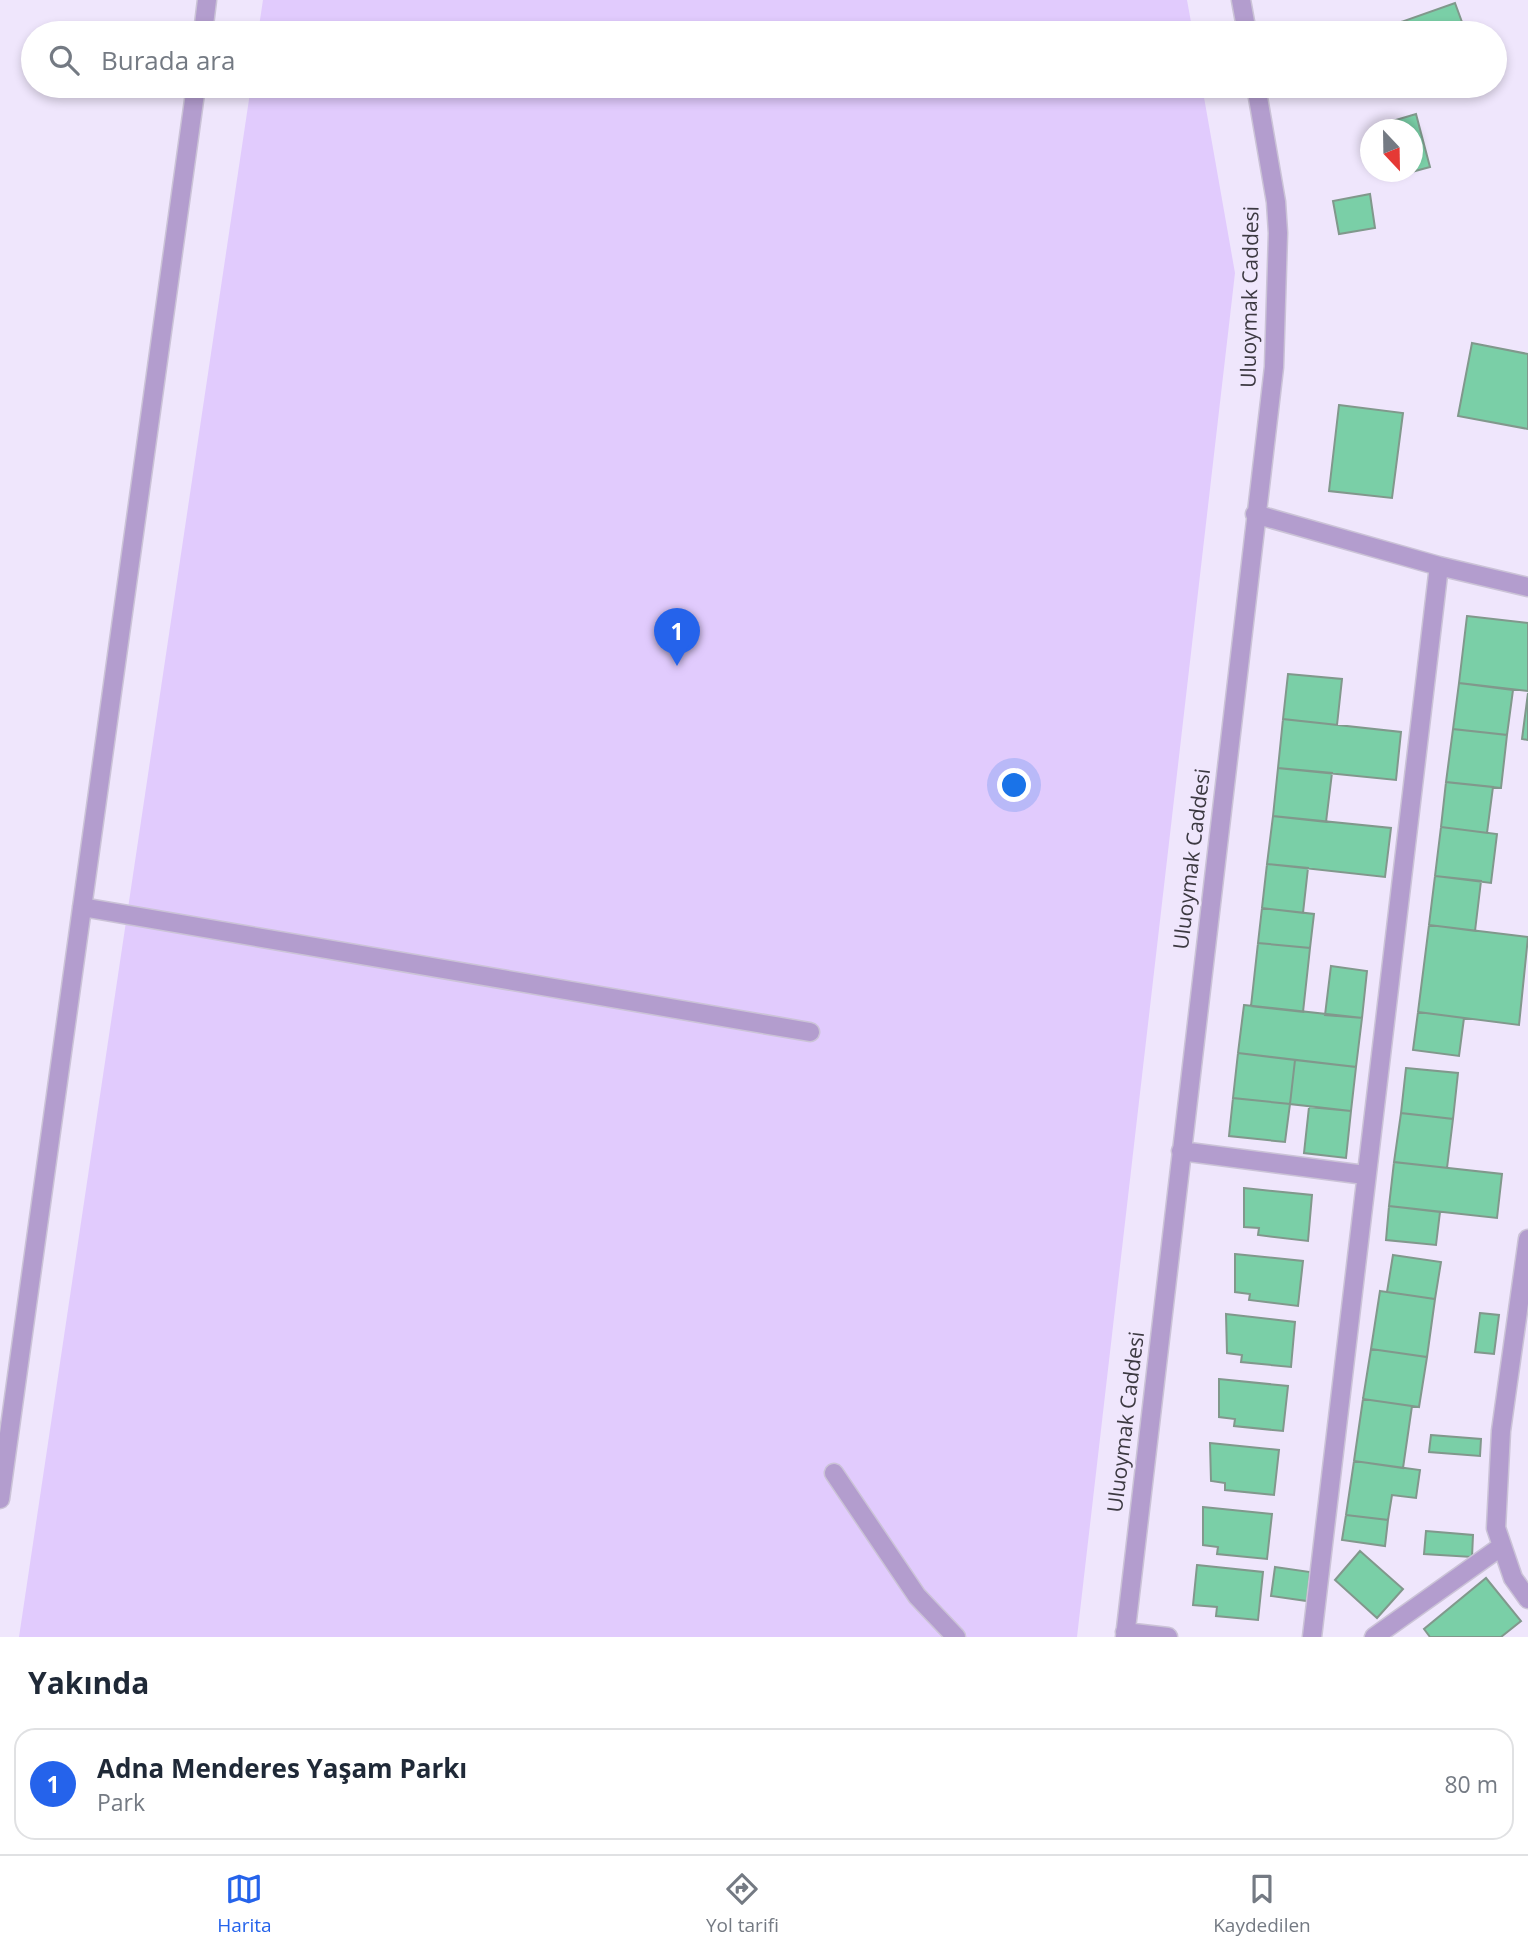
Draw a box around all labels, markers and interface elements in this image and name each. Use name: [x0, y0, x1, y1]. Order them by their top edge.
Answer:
search box: [21, 21, 1507, 98]
icon: search: [45, 41, 83, 79]
text: Burada ara: [101, 42, 235, 78]
north arrow: [1360, 119, 1423, 182]
street label: Uluoymak Caddesi: [1233, 206, 1265, 388]
pin: 1: [654, 608, 700, 666]
street label: Uluoymak Caddesi: [1166, 767, 1216, 951]
your location: [997, 768, 1031, 802]
street label: Uluoymak Caddesi: [1100, 1330, 1150, 1514]
text: Yakında: [28, 1662, 149, 1703]
text: Adna Menderes Yaşam Parkı: [97, 1750, 467, 1786]
text: 1: [46, 1768, 60, 1800]
text: 80 m: [1444, 1768, 1498, 1800]
text: Park: [97, 1786, 145, 1818]
tab: Harita: [217, 1870, 272, 1938]
tab: Yol tarifi: [706, 1870, 779, 1938]
tab: Kaydedilen: [1213, 1870, 1311, 1938]

